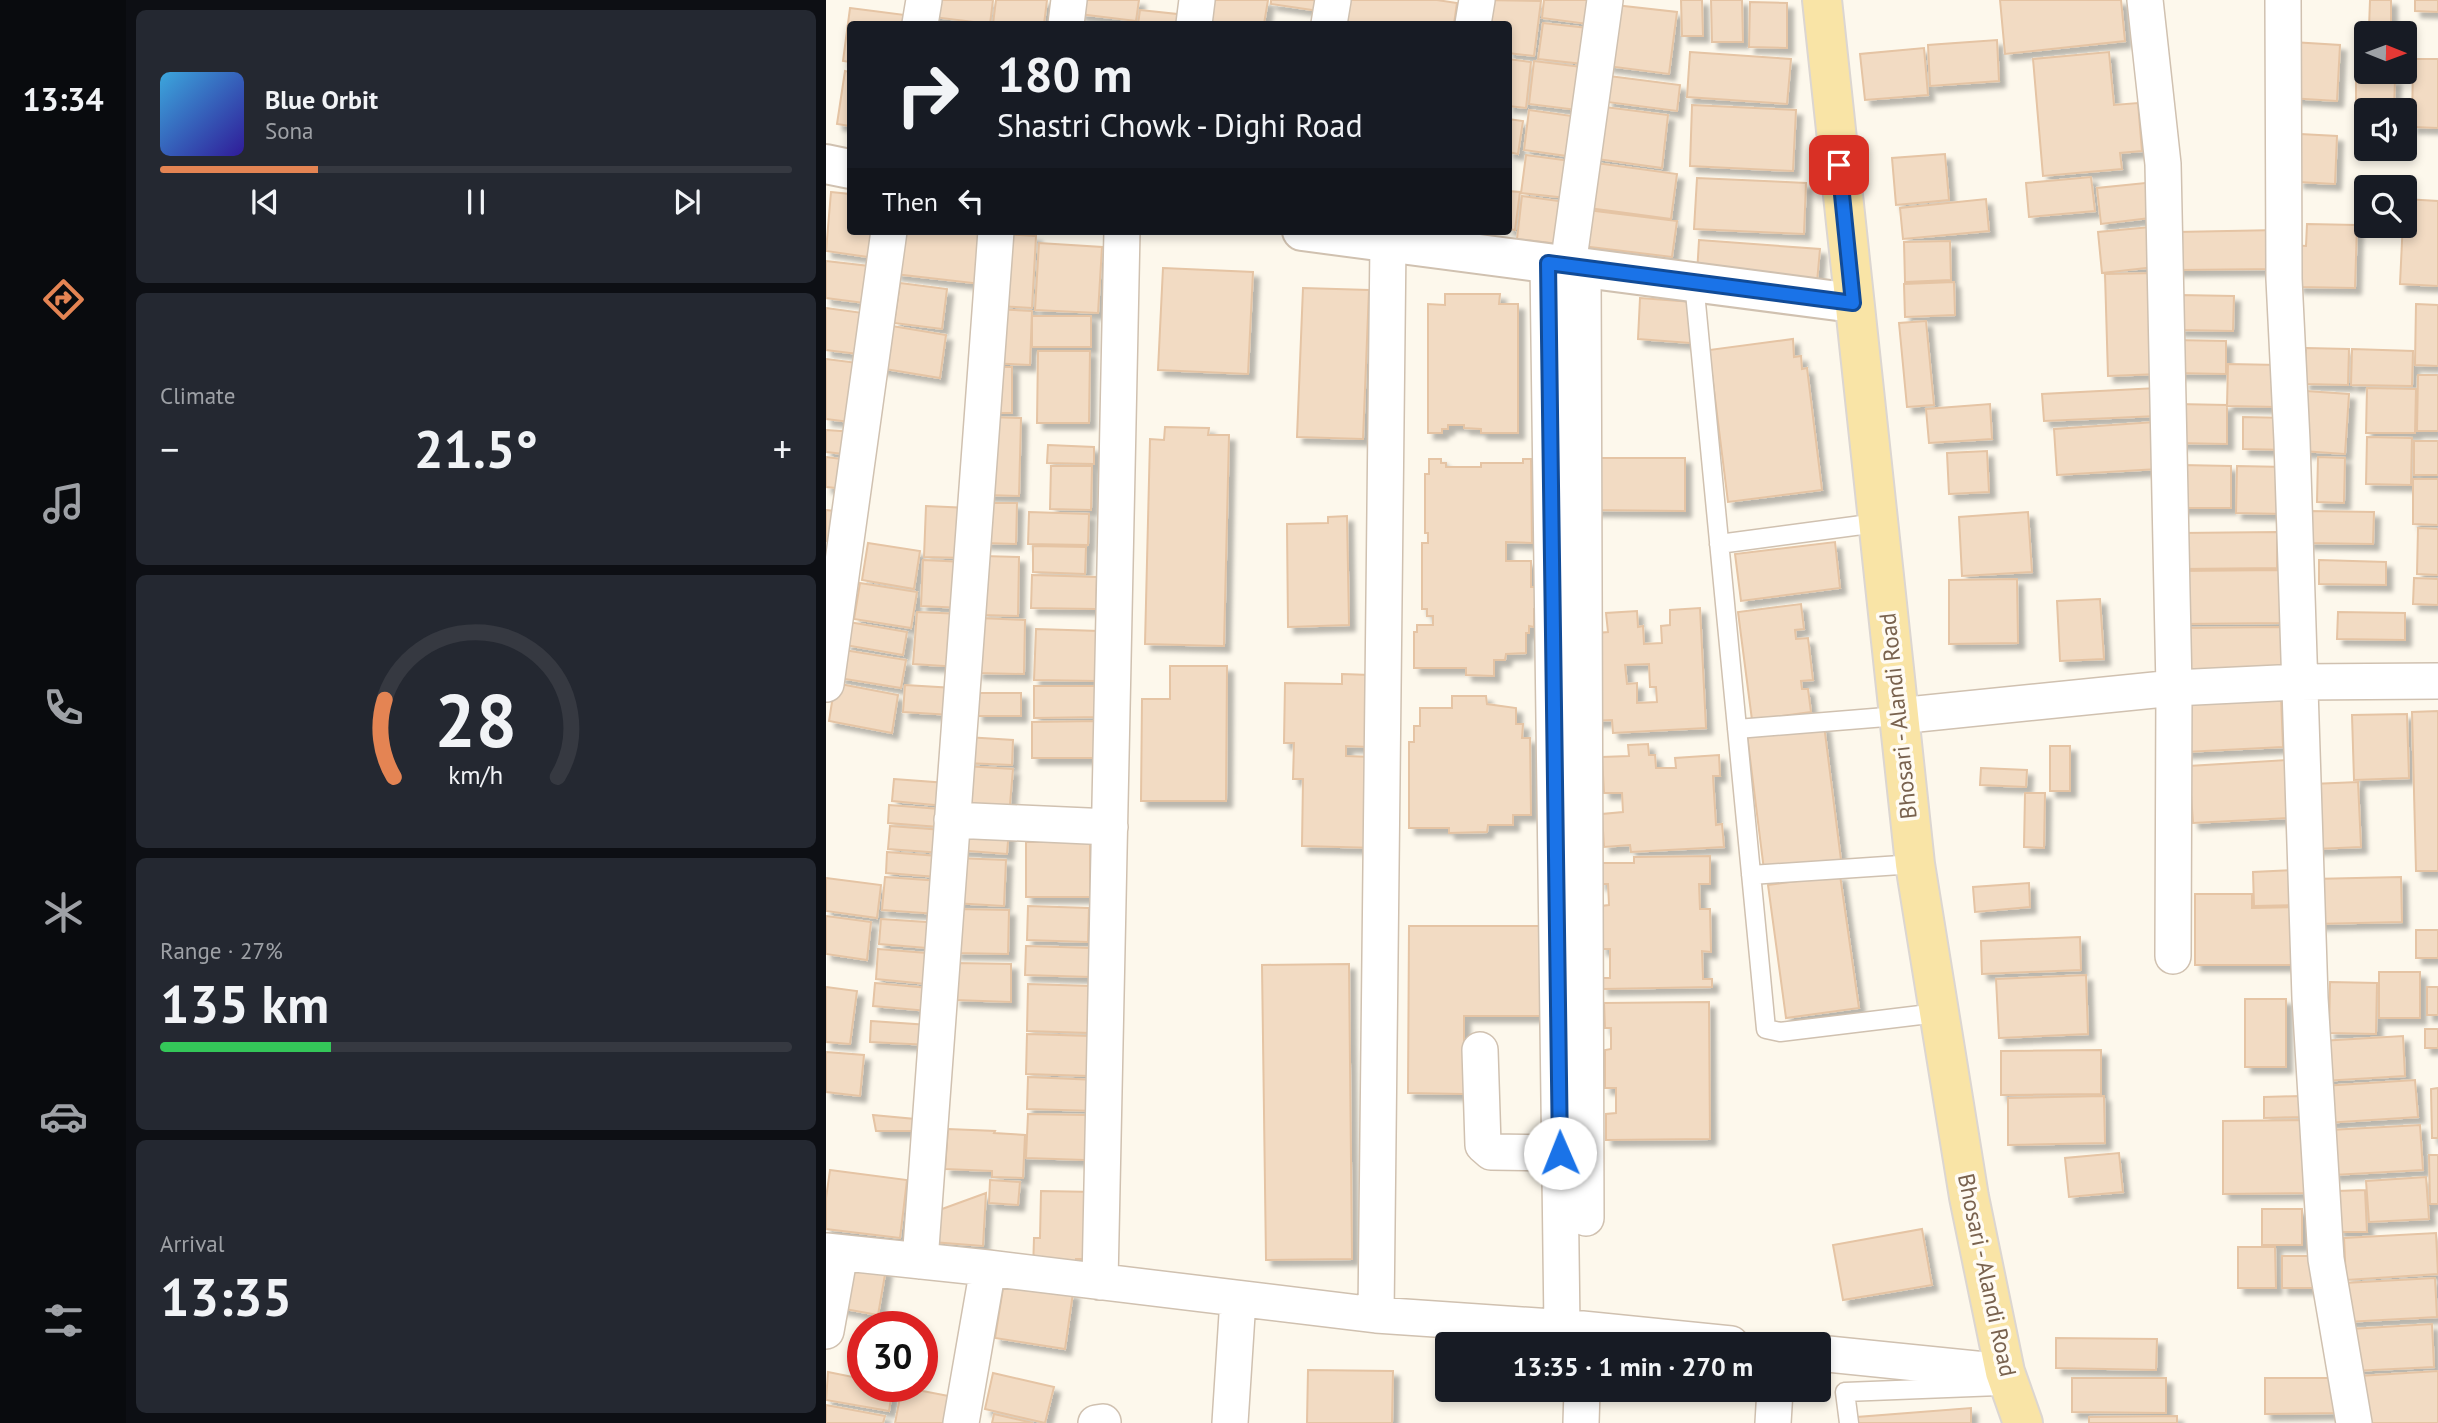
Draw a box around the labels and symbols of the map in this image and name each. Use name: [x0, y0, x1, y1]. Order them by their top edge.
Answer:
north arrow: [2354, 21, 2417, 84]
pin: [1809, 135, 1869, 195]
street label: Bhosari - Alandi Road: [1872, 612, 1923, 821]
position arrow: [1523, 1116, 1597, 1190]
street label: Bhosari - Alandi Road: [1952, 1171, 2023, 1379]
speed limit sign: 30: [847, 1311, 938, 1402]

